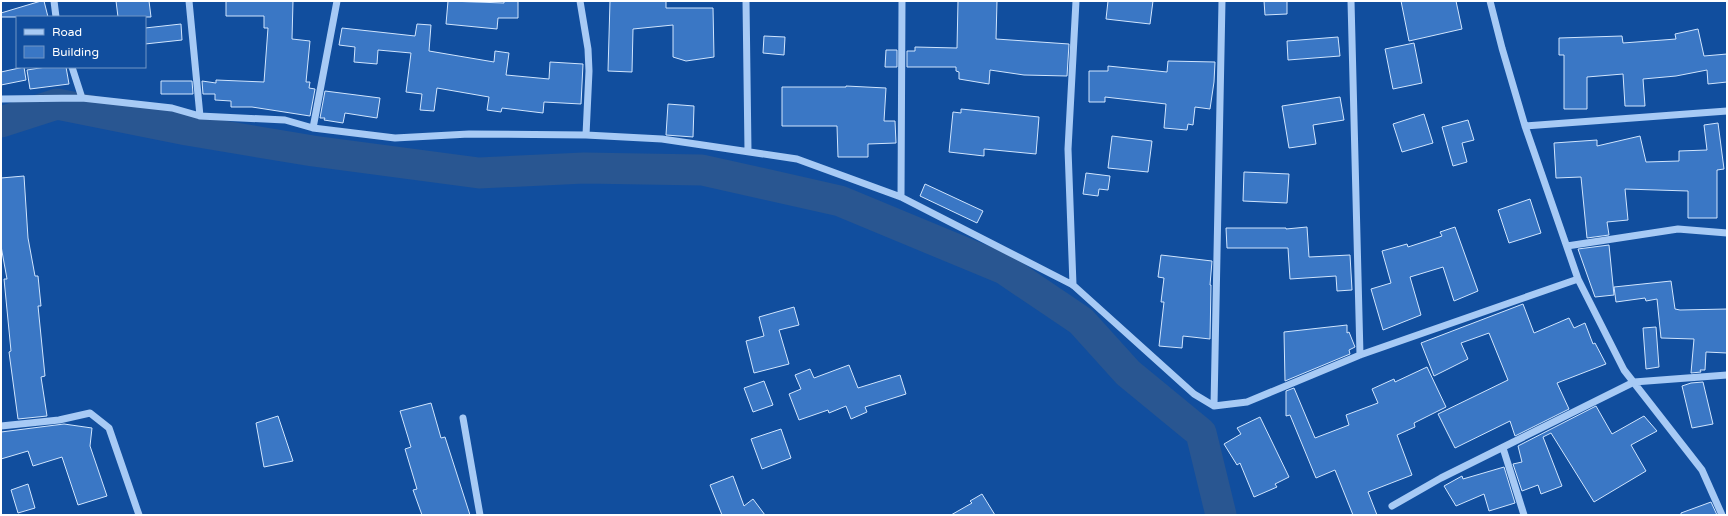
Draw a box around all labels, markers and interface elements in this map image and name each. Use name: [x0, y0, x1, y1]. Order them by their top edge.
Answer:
legend: [16, 16, 146, 68]
text: Road: [52, 25, 82, 39]
text: Building: [52, 45, 99, 59]

